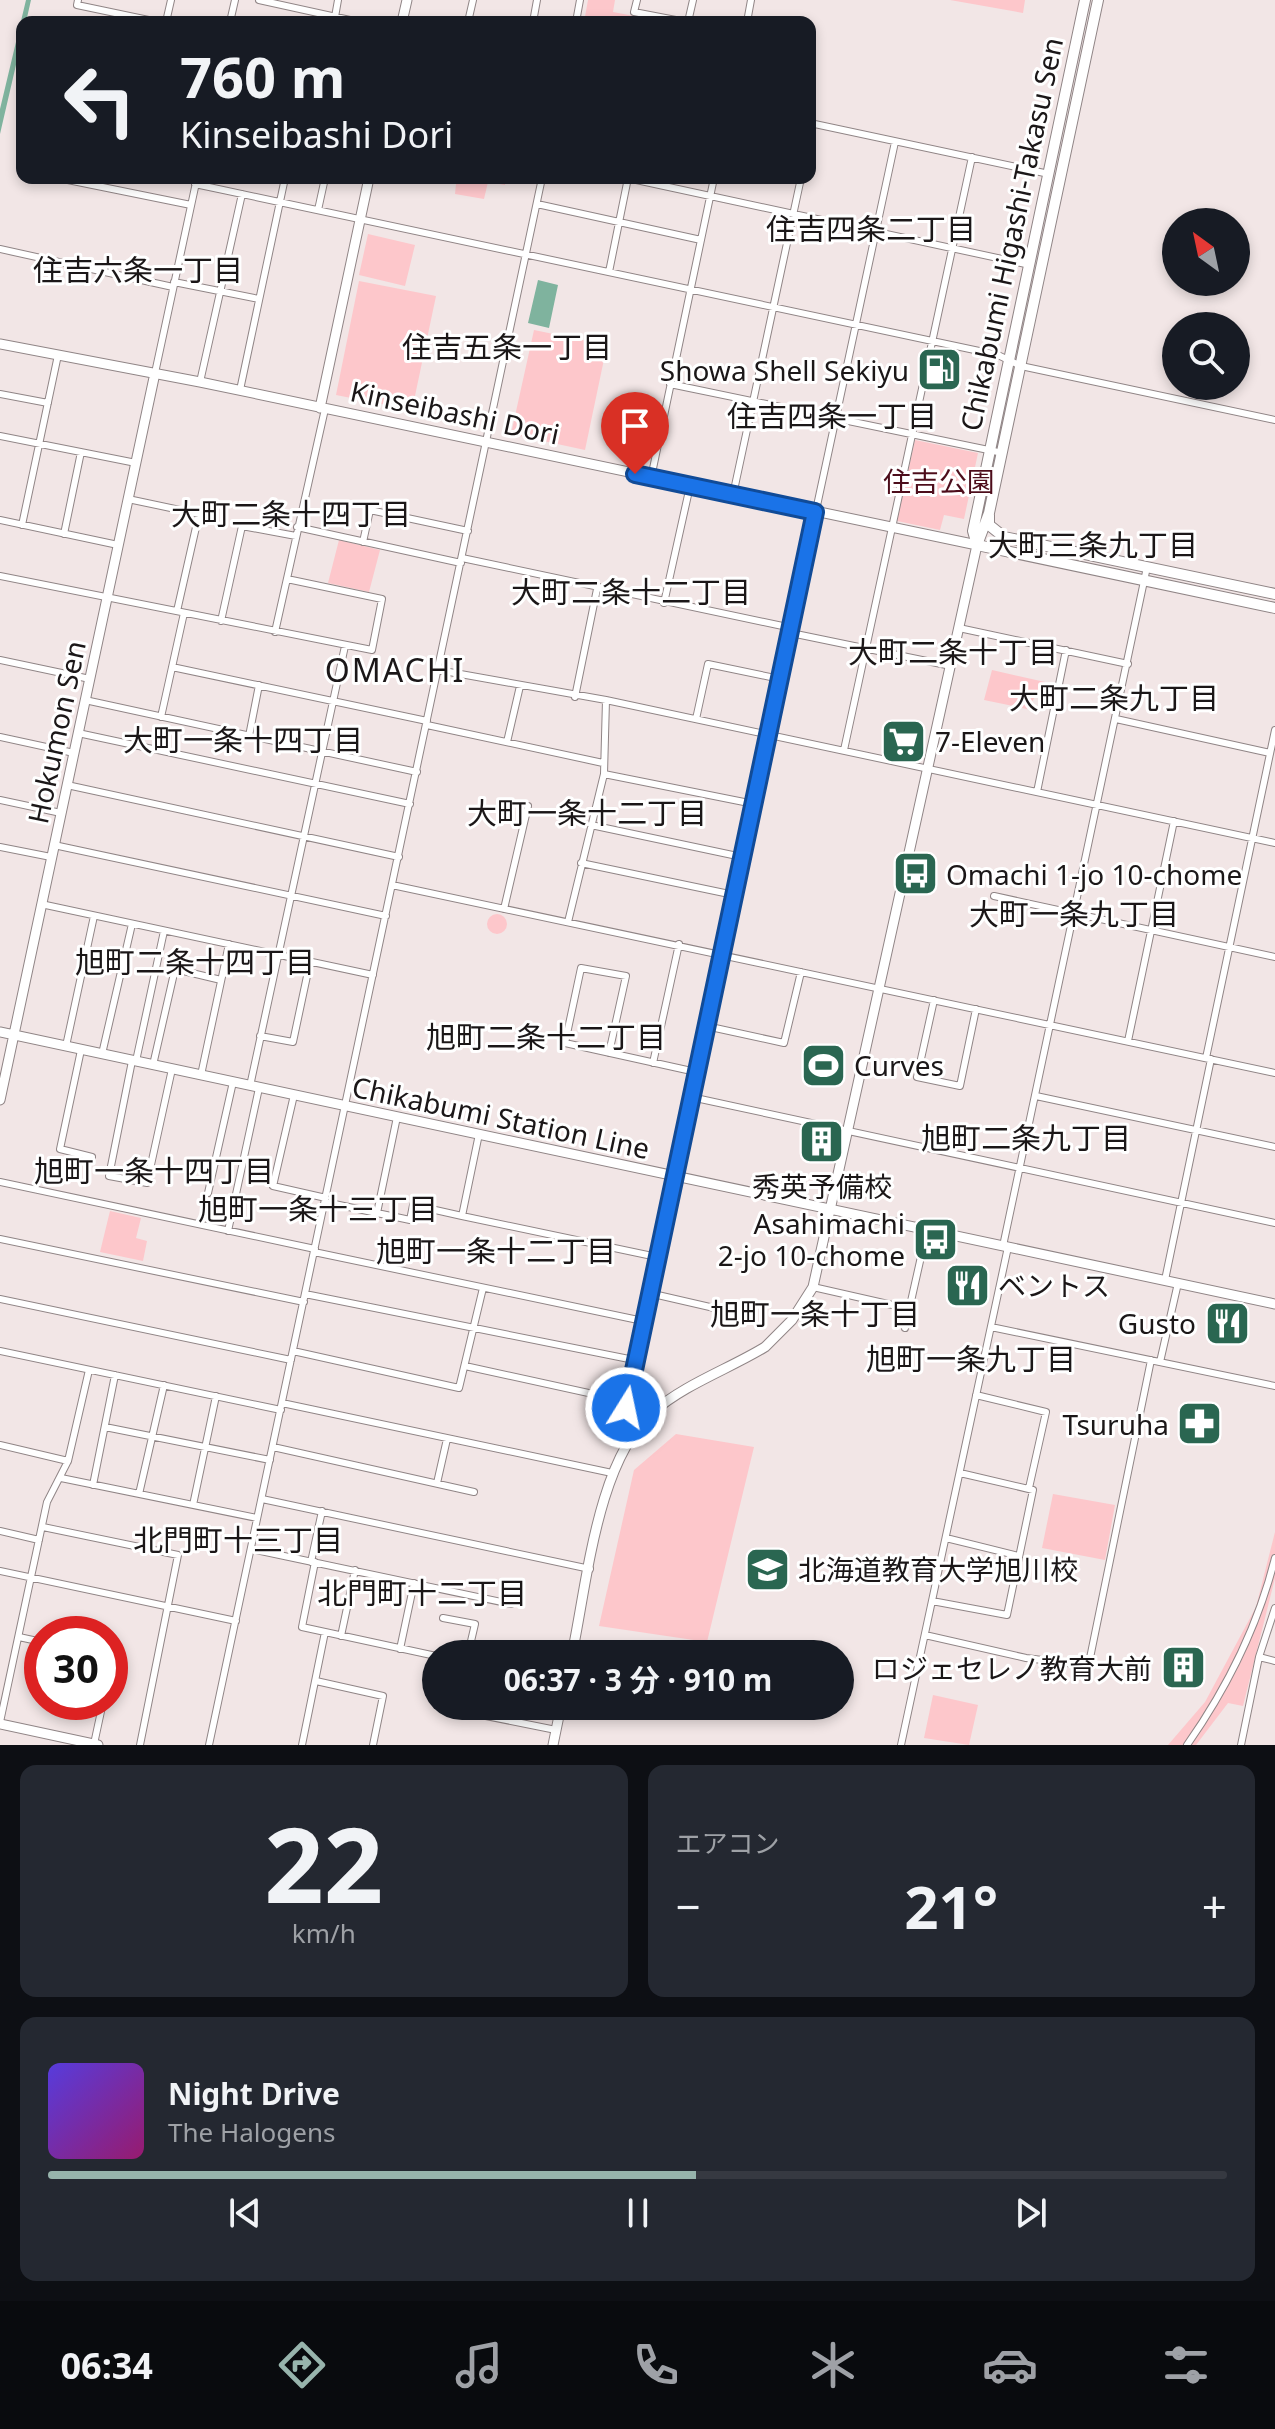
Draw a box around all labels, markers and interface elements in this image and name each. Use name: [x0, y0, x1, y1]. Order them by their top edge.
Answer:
street label: Chikabumi Higashi-Takasu Sen: [951, 34, 1071, 434]
text: 760 m: [180, 38, 345, 114]
icon: left: [48, 48, 152, 152]
text: Kinseibashi Dori: [180, 110, 453, 159]
district label: 住吉四条二丁目: [766, 208, 976, 249]
north arrow: [1162, 208, 1250, 296]
map controls: [1162, 208, 1250, 400]
district label: 住吉六条一丁目: [33, 249, 243, 290]
button: search: [1162, 312, 1250, 400]
district label: 住吉五条一丁目: [402, 326, 612, 367]
fuel station icon: Showa Shell Sekiyu: [916, 346, 964, 394]
place label: Showa Shell Sekiyu: [660, 351, 909, 389]
street label: Kinseibashi Dori: [347, 371, 563, 453]
pin: [601, 392, 669, 474]
district label: 住吉四条一丁目: [727, 395, 937, 436]
icon: arrive: [613, 404, 657, 448]
park label: 住吉公園: [883, 462, 995, 500]
district label: 大町二条十四丁目: [171, 493, 411, 534]
district label: 大町三条九丁目: [988, 524, 1198, 565]
district label: 大町二条十二丁目: [511, 571, 751, 612]
district label: 大町二条十丁目: [848, 631, 1058, 672]
street label: Hokumon Sen: [18, 637, 94, 827]
district label: OMACHI: [325, 648, 465, 691]
district label: 大町二条九丁目: [1009, 677, 1219, 718]
supermarket icon: 7-Eleven: [880, 717, 928, 765]
district label: 大町一条十四丁目: [123, 719, 363, 760]
place label: 7-Eleven: [935, 722, 1045, 760]
district label: 大町一条十二丁目: [467, 792, 707, 833]
bus stop icon: Omachi 1-jo 10-chome: [891, 850, 939, 898]
place label: Omachi 1-jo 10-chome: [946, 855, 1242, 893]
district label: 大町一条九丁目: [969, 893, 1179, 934]
district label: 旭町二条十四丁目: [75, 941, 315, 982]
district label: 旭町二条十二丁目: [426, 1016, 666, 1057]
sports icon: Curves: [799, 1041, 847, 1089]
place label: Curves: [854, 1046, 944, 1084]
street label: Chikabumi Station Line: [349, 1067, 653, 1167]
building icon: 秀英予備校: [798, 1117, 846, 1165]
district label: 旭町二条九丁目: [921, 1117, 1131, 1158]
district label: 旭町一条十四丁目: [34, 1150, 274, 1191]
place label: 秀英予備校: [752, 1167, 892, 1205]
district label: 旭町一条十三丁目: [198, 1188, 438, 1229]
place label: Asahimachi 2-jo 10-chome: [718, 1204, 905, 1274]
bus stop icon: Asahimachi 2-jo 10-chome: [912, 1215, 960, 1263]
district label: 旭町一条十二丁目: [376, 1230, 616, 1271]
restaurant icon: ベントス: [943, 1261, 991, 1309]
place label: ベントス: [998, 1266, 1110, 1304]
district label: 旭町一条十丁目: [710, 1293, 920, 1334]
restaurant icon: Gusto: [1203, 1299, 1251, 1347]
place label: Gusto: [1118, 1304, 1196, 1342]
district label: 旭町一条九丁目: [866, 1338, 1076, 1379]
position arrow: [584, 1366, 668, 1450]
pharmacy icon: Tsuruha: [1176, 1400, 1224, 1448]
place label: Tsuruha: [1063, 1405, 1169, 1443]
district label: 北門町十三丁目: [133, 1519, 343, 1560]
school or university icon: 北海道教育大学旭川校: [743, 1545, 791, 1593]
place label: 北海道教育大学旭川校: [798, 1550, 1078, 1588]
district label: 北門町十二丁目: [317, 1572, 527, 1613]
speed limit sign: 30: [24, 1616, 128, 1720]
building icon: ロジェセレノ教育大前: [1159, 1644, 1207, 1692]
place label: ロジェセレノ教育大前: [872, 1649, 1152, 1687]
text: 06:37 · 3 分 · 910 m: [504, 1659, 772, 1700]
text: 22: [264, 1792, 383, 1933]
text: エアコン: [676, 1825, 780, 1861]
text: 21°: [904, 1865, 998, 1947]
text: −: [676, 1876, 701, 1936]
text: +: [1202, 1876, 1227, 1936]
text: km/h: [292, 1915, 356, 1951]
text: Night Drive: [168, 2073, 340, 2114]
text: The Halogens: [168, 2114, 335, 2150]
icon: previous: [223, 2191, 267, 2235]
icon: pause: [616, 2191, 660, 2235]
icon: next: [1009, 2191, 1053, 2235]
icon: directions: [274, 2337, 330, 2393]
icon: music: [451, 2337, 507, 2393]
icon: phone: [628, 2337, 684, 2393]
icon: climate: [805, 2337, 861, 2393]
icon: car: [982, 2337, 1038, 2393]
icon: filters: [1158, 2337, 1214, 2393]
text: 06:34: [60, 2341, 153, 2390]

